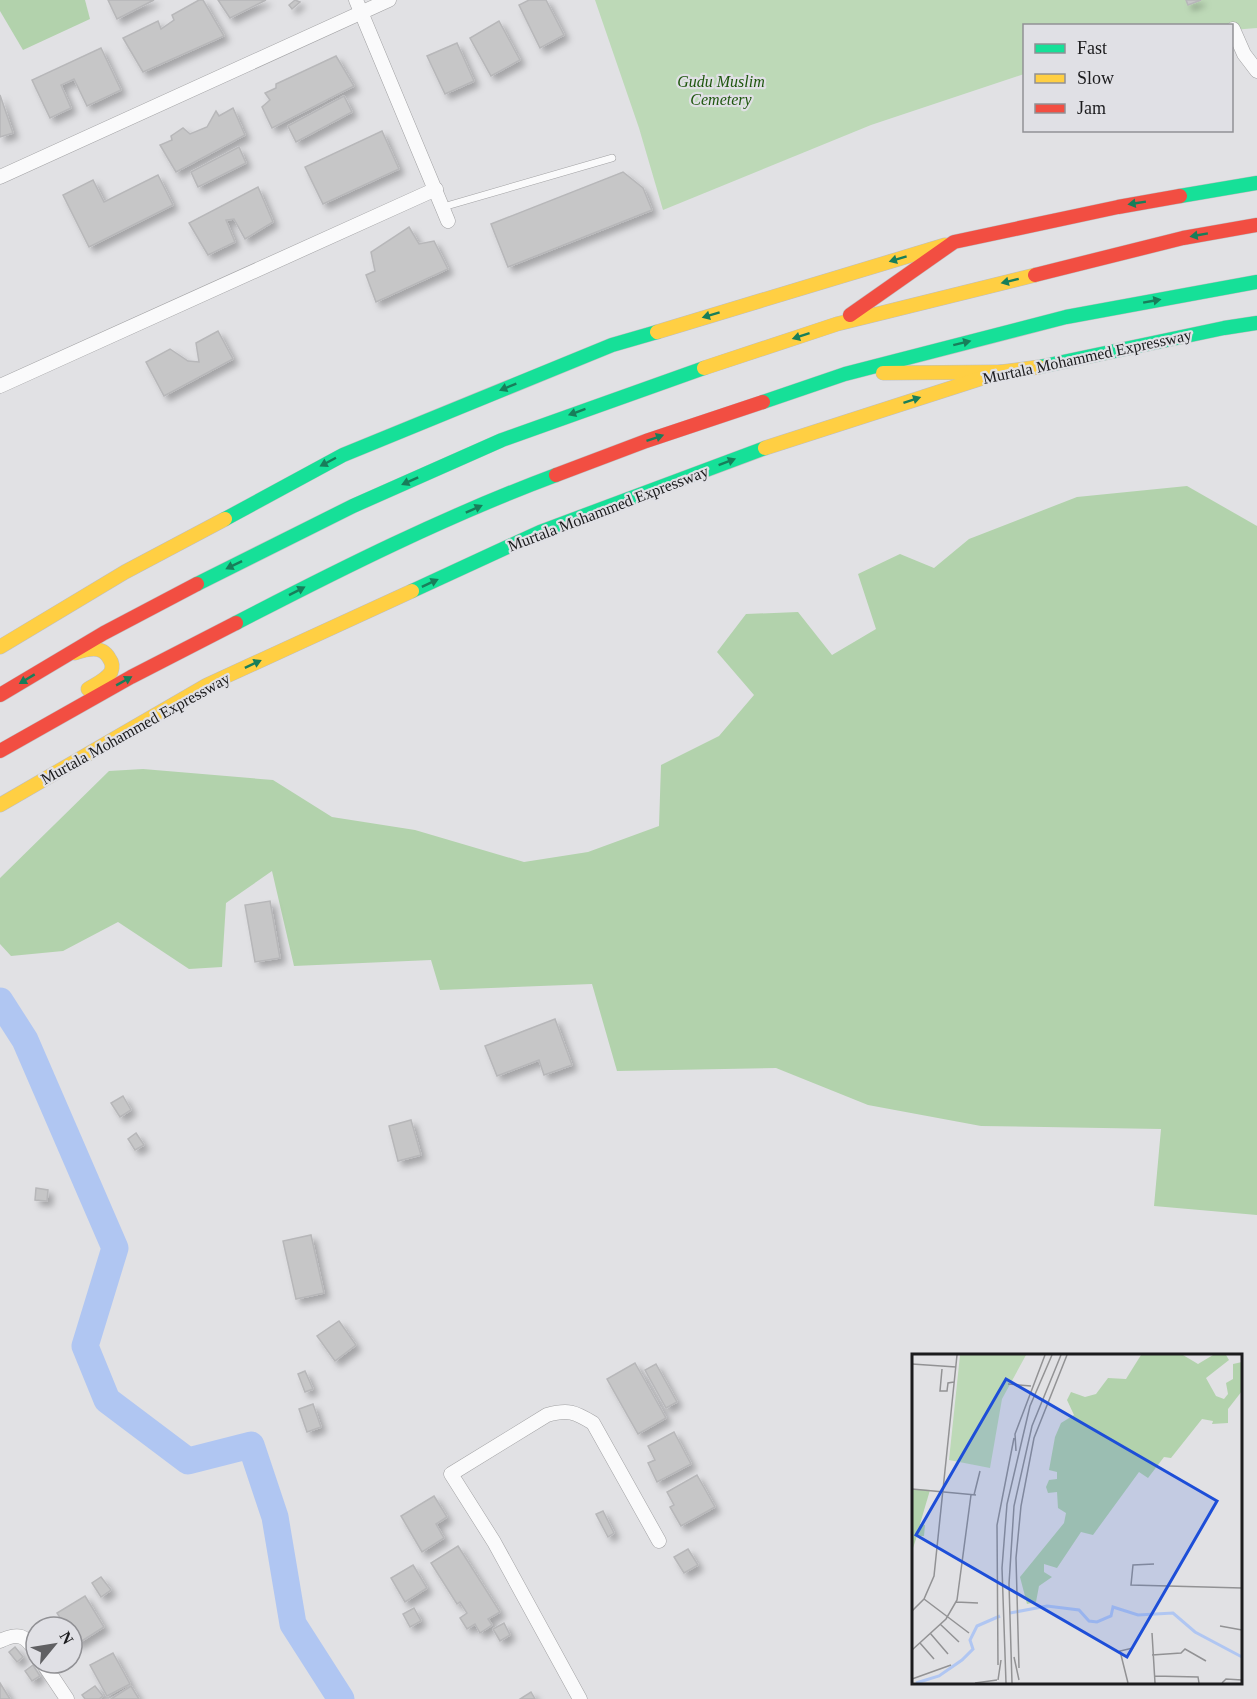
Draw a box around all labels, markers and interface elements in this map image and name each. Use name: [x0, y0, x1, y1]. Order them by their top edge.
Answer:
legend: [1023, 24, 1233, 132]
text: Fast: [1077, 38, 1107, 58]
text: Slow: [1077, 68, 1114, 88]
park label: Gudu Muslim Cemetery: [677, 73, 765, 109]
text: Jam: [1077, 98, 1106, 118]
one-way arrow: [1128, 199, 1147, 208]
one-way arrow: [1190, 231, 1209, 240]
one-way arrow: [889, 255, 907, 264]
one-way arrow: [1001, 276, 1019, 286]
one-way arrow: [1143, 296, 1162, 305]
one-way arrow: [702, 311, 720, 320]
street label: Murtala Mohammed Expressway: [981, 326, 1193, 388]
one-way arrow: [792, 331, 810, 341]
one-way arrow: [953, 337, 971, 347]
one-way arrow: [499, 383, 517, 392]
one-way arrow: [903, 395, 921, 404]
one-way arrow: [567, 407, 585, 417]
one-way arrow: [646, 432, 664, 442]
one-way arrow: [319, 457, 336, 467]
one-way arrow: [718, 457, 736, 466]
street label: Murtala Mohammed Expressway: [506, 462, 711, 556]
one-way arrow: [402, 476, 419, 485]
one-way arrow: [465, 504, 482, 513]
one-way arrow: [226, 560, 243, 570]
one-way arrow: [421, 578, 438, 587]
one-way arrow: [289, 586, 306, 596]
one-way arrow: [244, 659, 262, 669]
street label: Murtala Mohammed Expressway: [38, 669, 233, 788]
one-way arrow: [18, 674, 35, 684]
one-way arrow: [116, 676, 133, 686]
inset map: [912, 1354, 1242, 1684]
north arrow: [24, 1615, 84, 1675]
text: N: [56, 1628, 77, 1647]

